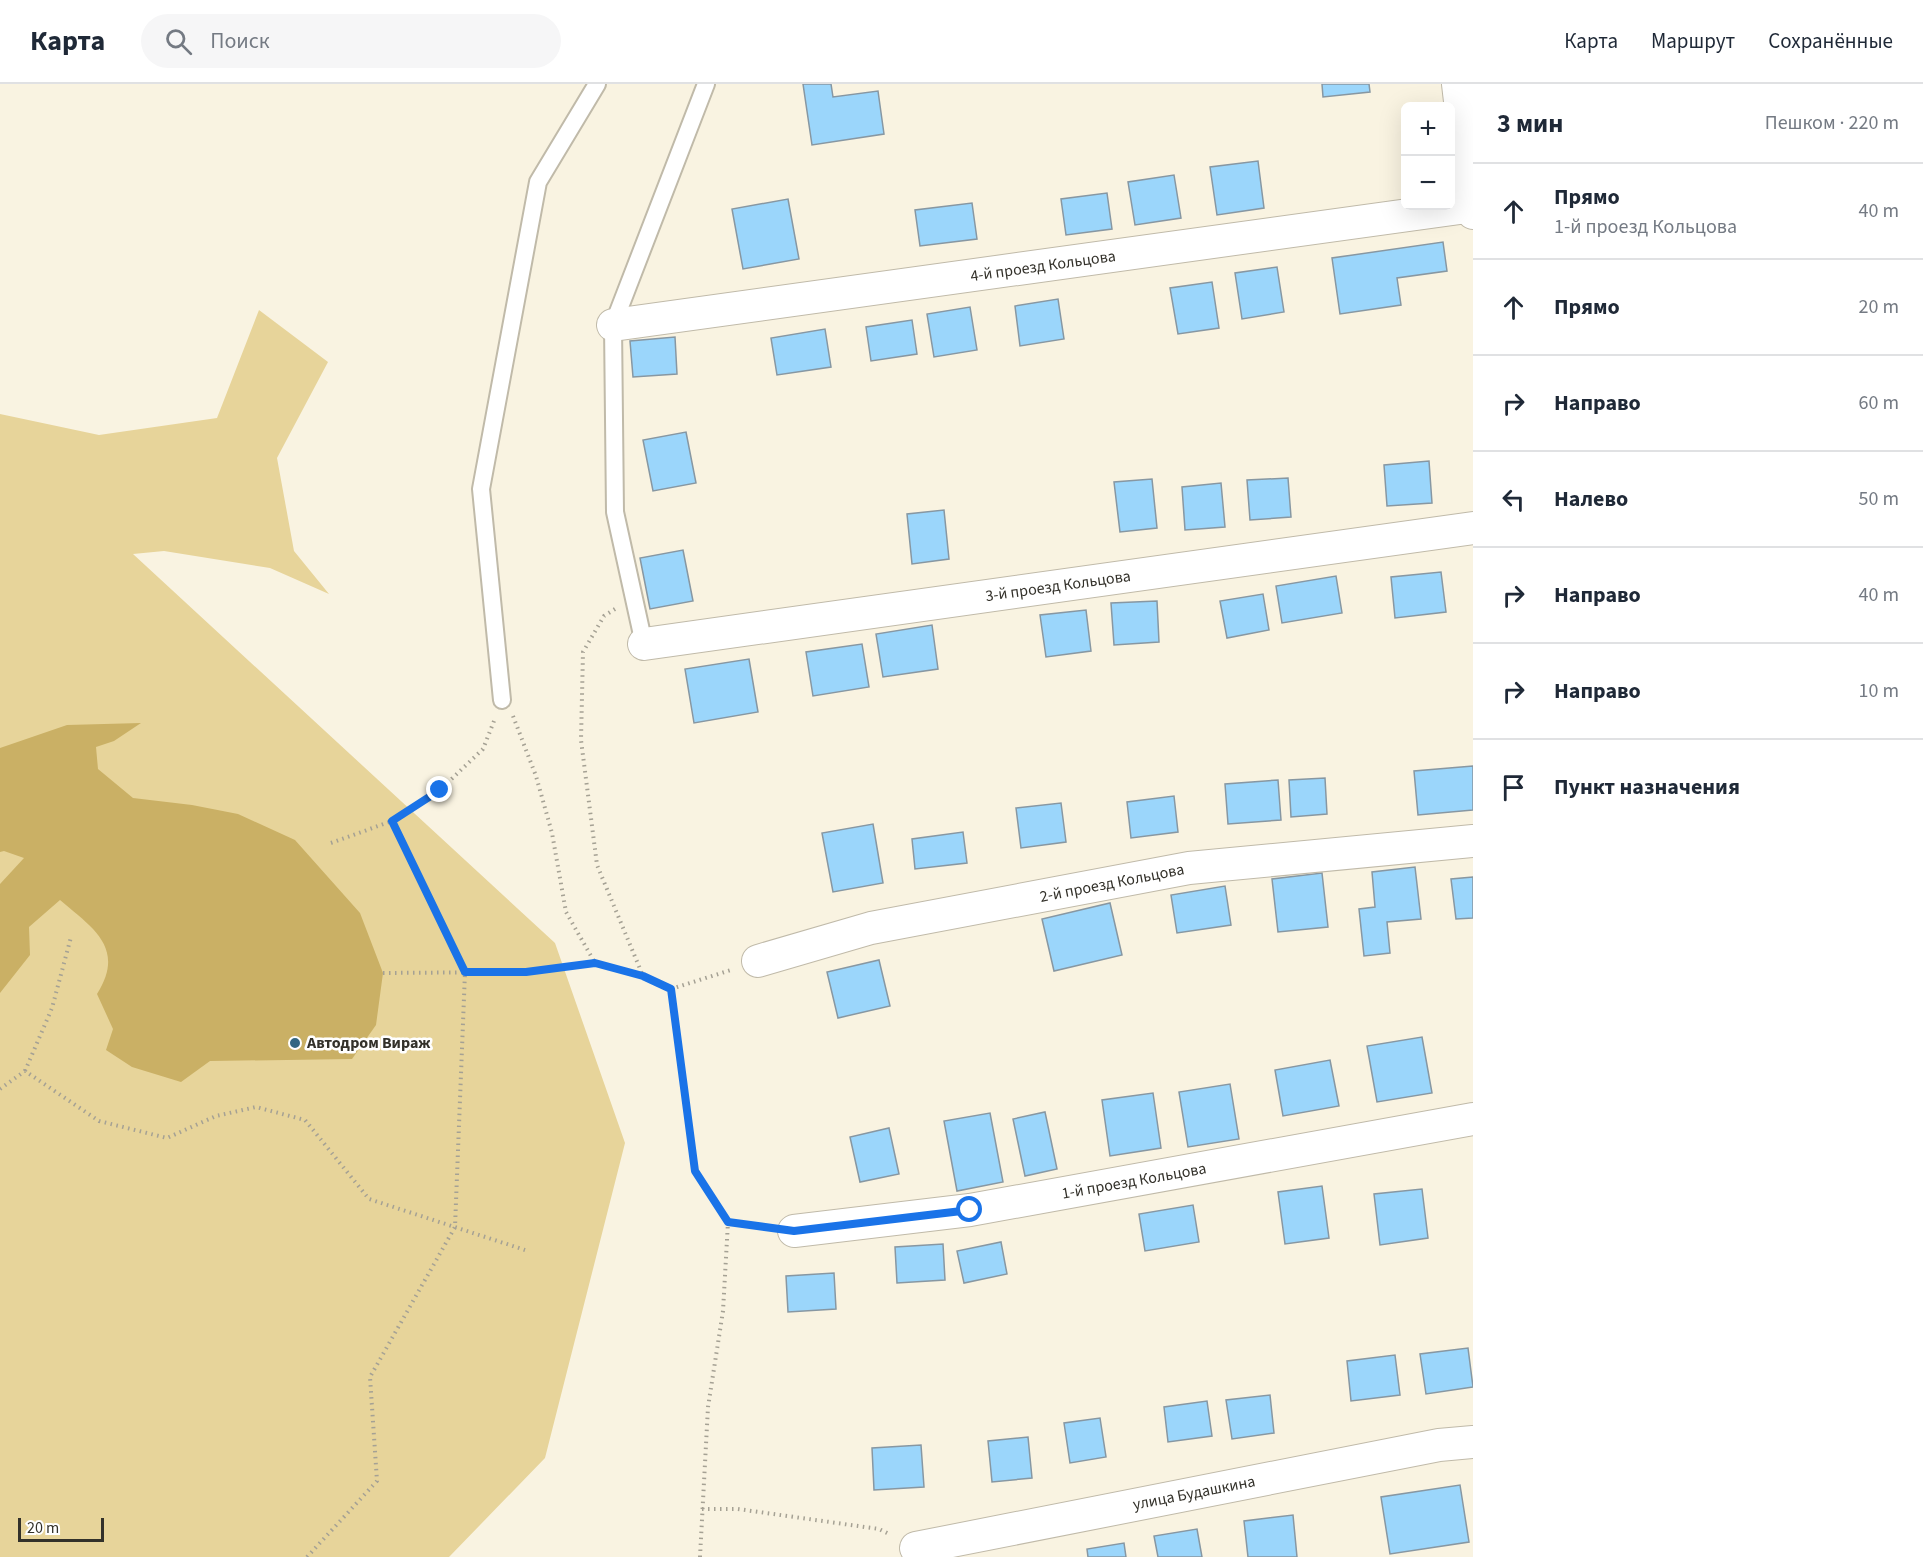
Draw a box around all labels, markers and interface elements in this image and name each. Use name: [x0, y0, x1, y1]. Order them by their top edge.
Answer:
search box: [141, 14, 561, 68]
text: Карта: [30, 21, 105, 61]
icon: search: [162, 25, 195, 58]
text: Поиск: [210, 25, 270, 57]
text: Карта: [1564, 26, 1618, 56]
text: Маршрут: [1651, 26, 1735, 56]
text: Сохранённые: [1768, 26, 1893, 56]
map controls: [1401, 102, 1455, 210]
button: +: [1401, 102, 1455, 156]
text: 3 мин: [1497, 105, 1563, 142]
text: Пешком · 220 m: [1765, 109, 1899, 137]
button: −: [1401, 156, 1455, 210]
text: Прямо: [1554, 181, 1620, 213]
icon: ahead: [1497, 195, 1530, 228]
text: 40 m: [1859, 197, 1899, 225]
text: 1-й проезд Кольцова: [1554, 213, 1737, 241]
street label: 4-й проезд Кольцова: [969, 245, 1117, 287]
icon: ahead: [1497, 291, 1530, 324]
text: Прямо: [1554, 291, 1620, 323]
text: 20 m: [1859, 293, 1899, 321]
icon: right: [1497, 387, 1530, 420]
text: Направо: [1554, 387, 1641, 419]
text: 60 m: [1859, 389, 1899, 417]
icon: left: [1497, 483, 1530, 516]
text: Налево: [1554, 483, 1628, 515]
text: 50 m: [1859, 485, 1899, 513]
street label: 3-й проезд Кольцова: [984, 565, 1132, 607]
icon: right: [1497, 579, 1530, 612]
text: Направо: [1554, 579, 1641, 611]
text: 40 m: [1859, 581, 1899, 609]
icon: right: [1497, 675, 1530, 708]
text: Направо: [1554, 675, 1641, 707]
text: 10 m: [1859, 677, 1899, 705]
icon: arrive: [1497, 771, 1530, 804]
text: Пункт назначения: [1554, 771, 1740, 803]
route end: [426, 776, 452, 802]
street label: 2-й проезд Кольцова: [1038, 858, 1186, 908]
place label: Автодром Вираж: [306, 1032, 431, 1054]
marker: Автодром Вираж: [288, 1036, 302, 1050]
street label: 1-й проезд Кольцова: [1060, 1157, 1208, 1205]
route start: [956, 1196, 982, 1222]
street label: улица Будашкина: [1131, 1470, 1257, 1516]
scale bar: [18, 1515, 104, 1542]
text: 20 m: [27, 1517, 59, 1539]

